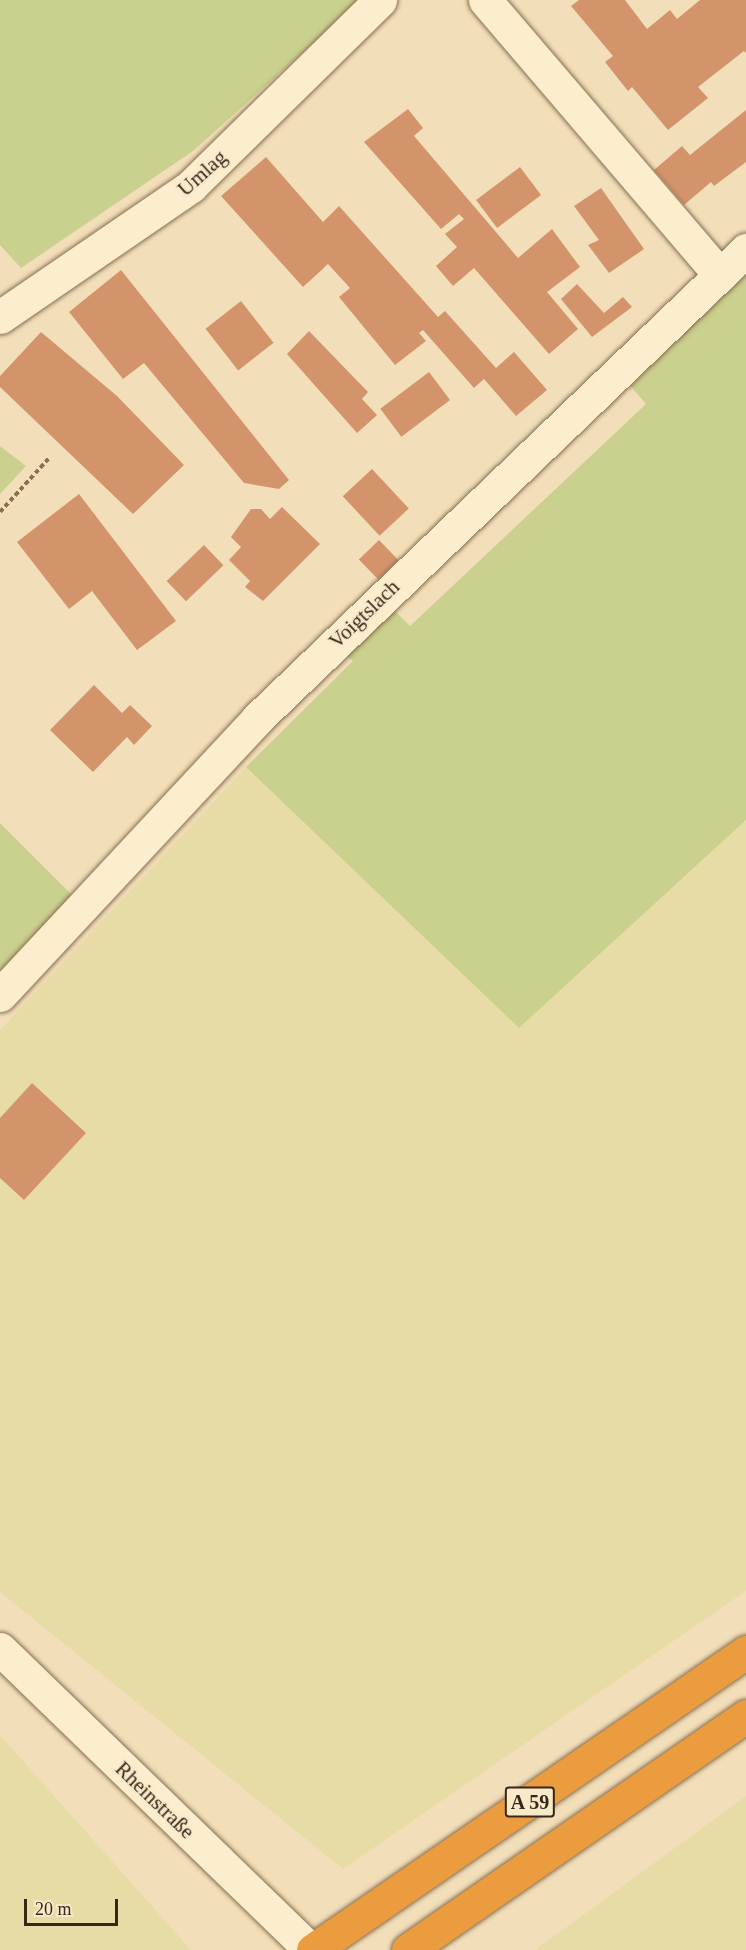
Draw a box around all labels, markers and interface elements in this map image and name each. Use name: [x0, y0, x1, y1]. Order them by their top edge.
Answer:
street label: Umlag: [172, 145, 232, 201]
street label: Voigtslach: [323, 574, 405, 654]
street label: Rheinstraße: [110, 1756, 200, 1844]
road number: A 59: [503, 1785, 557, 1819]
scale bar: [27, 1887, 122, 1925]
text: 20 m: [35, 1899, 72, 1919]

